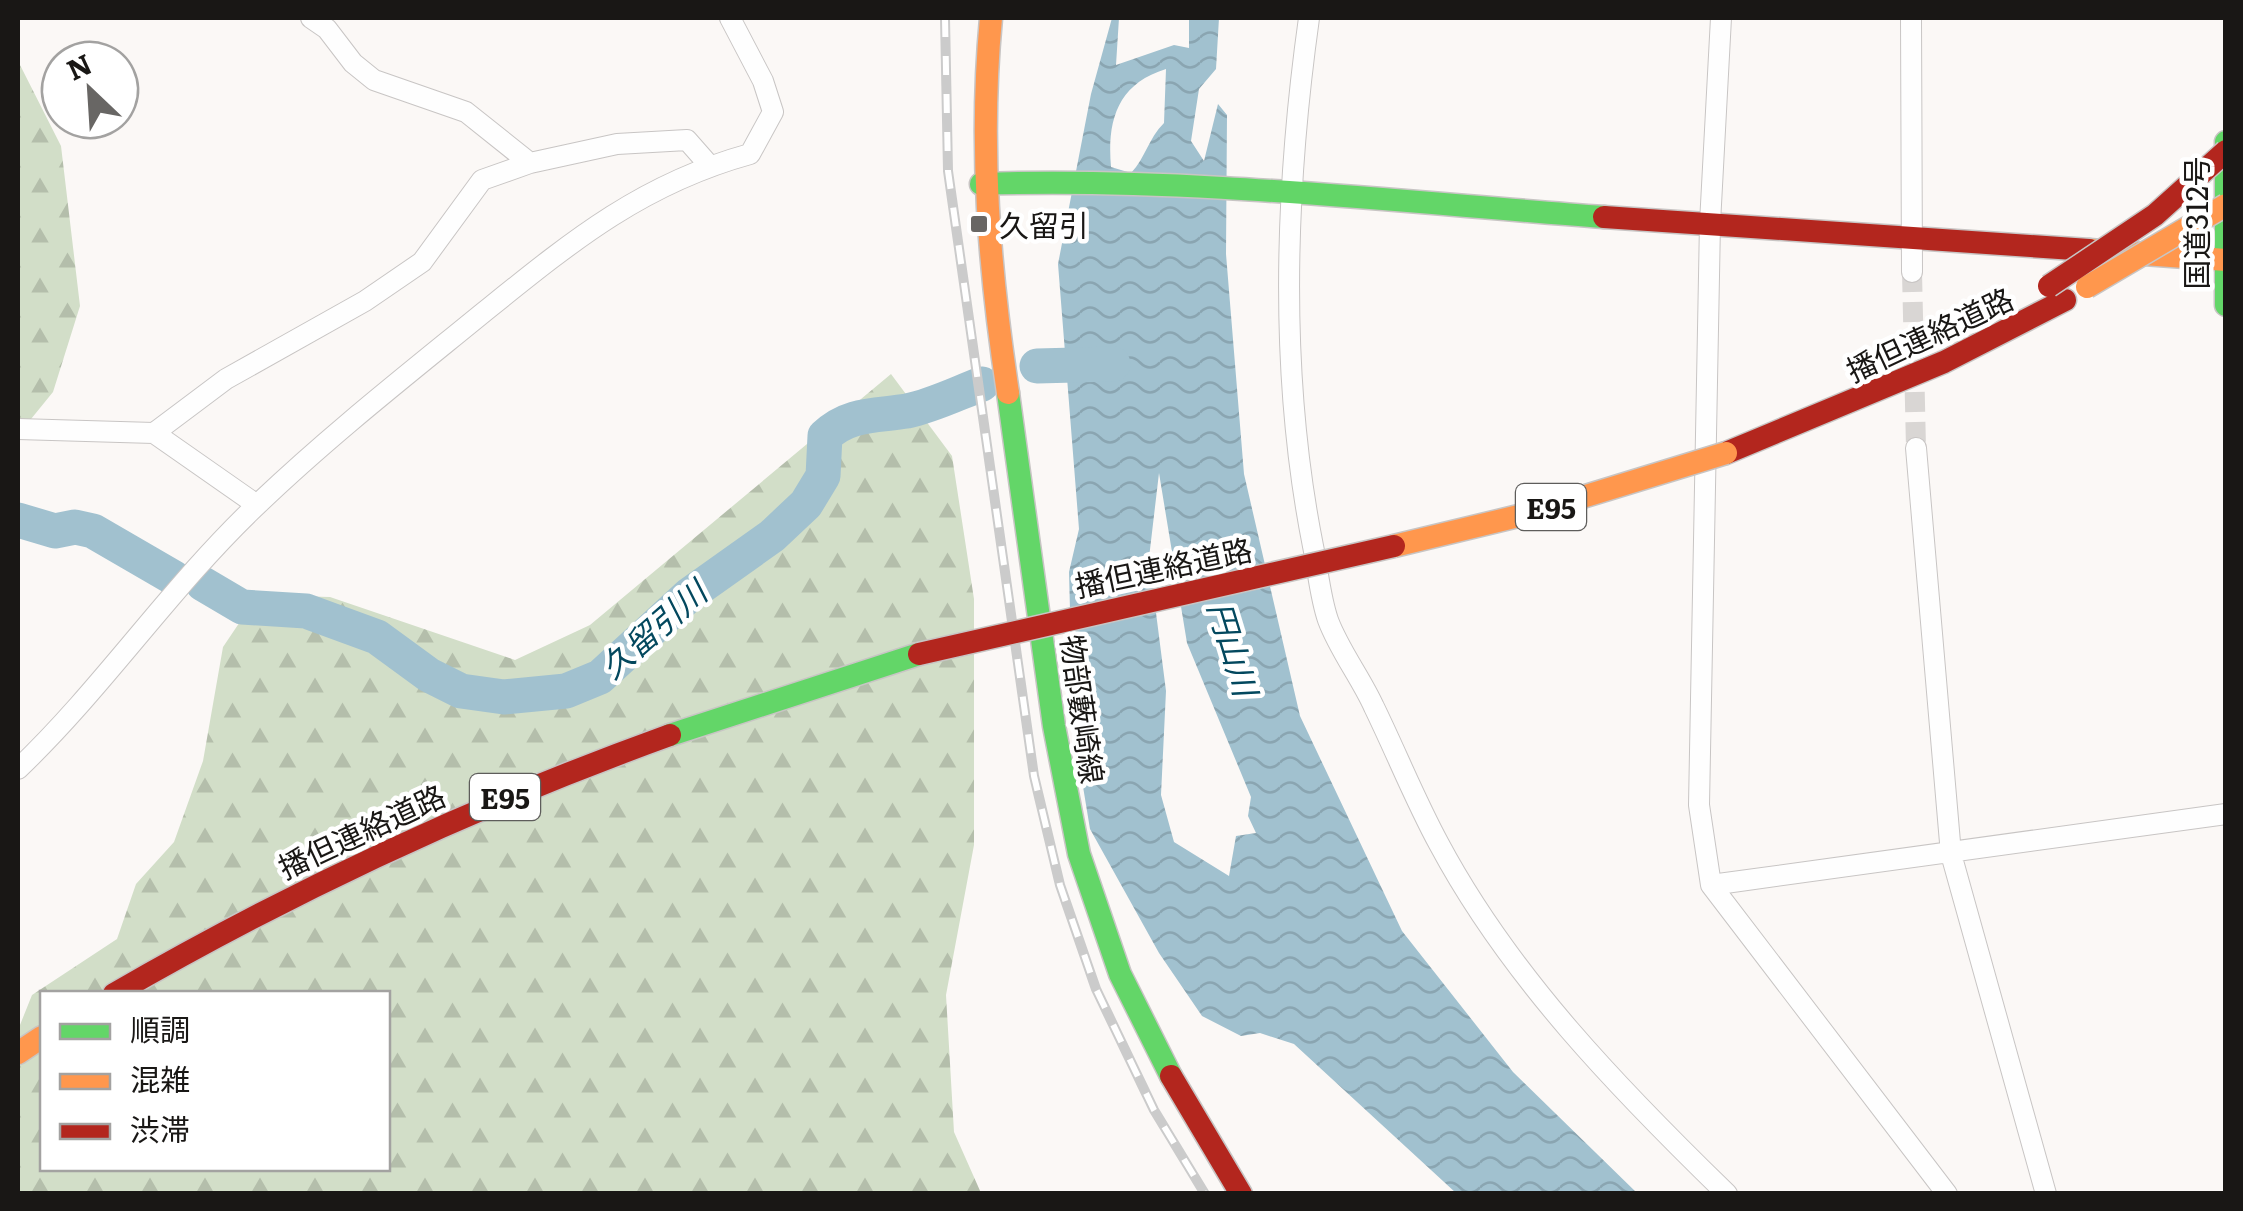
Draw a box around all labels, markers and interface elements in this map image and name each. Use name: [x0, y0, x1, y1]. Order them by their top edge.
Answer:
north arrow: [40, 40, 140, 140]
text: N: [59, 42, 98, 90]
street label: 国道312号: [2173, 156, 2217, 290]
place label: 久留引: [999, 202, 1089, 246]
marker: 久留引: [968, 213, 990, 235]
street label: 播但連絡道路: [1838, 275, 2020, 391]
road number: E95: [1516, 484, 1586, 530]
street label: 播但連絡道路: [1070, 526, 1256, 606]
water label: 久留引川: [588, 566, 718, 688]
water label: 円山川: [1198, 595, 1273, 704]
street label: 物部藪崎線: [1052, 632, 1116, 786]
street label: 播但連絡道路: [270, 772, 452, 888]
road number: E95: [470, 774, 540, 820]
legend: [40, 991, 390, 1171]
text: 順調: [130, 1006, 190, 1050]
text: 混雑: [130, 1056, 190, 1100]
text: 渋滞: [130, 1106, 190, 1150]

